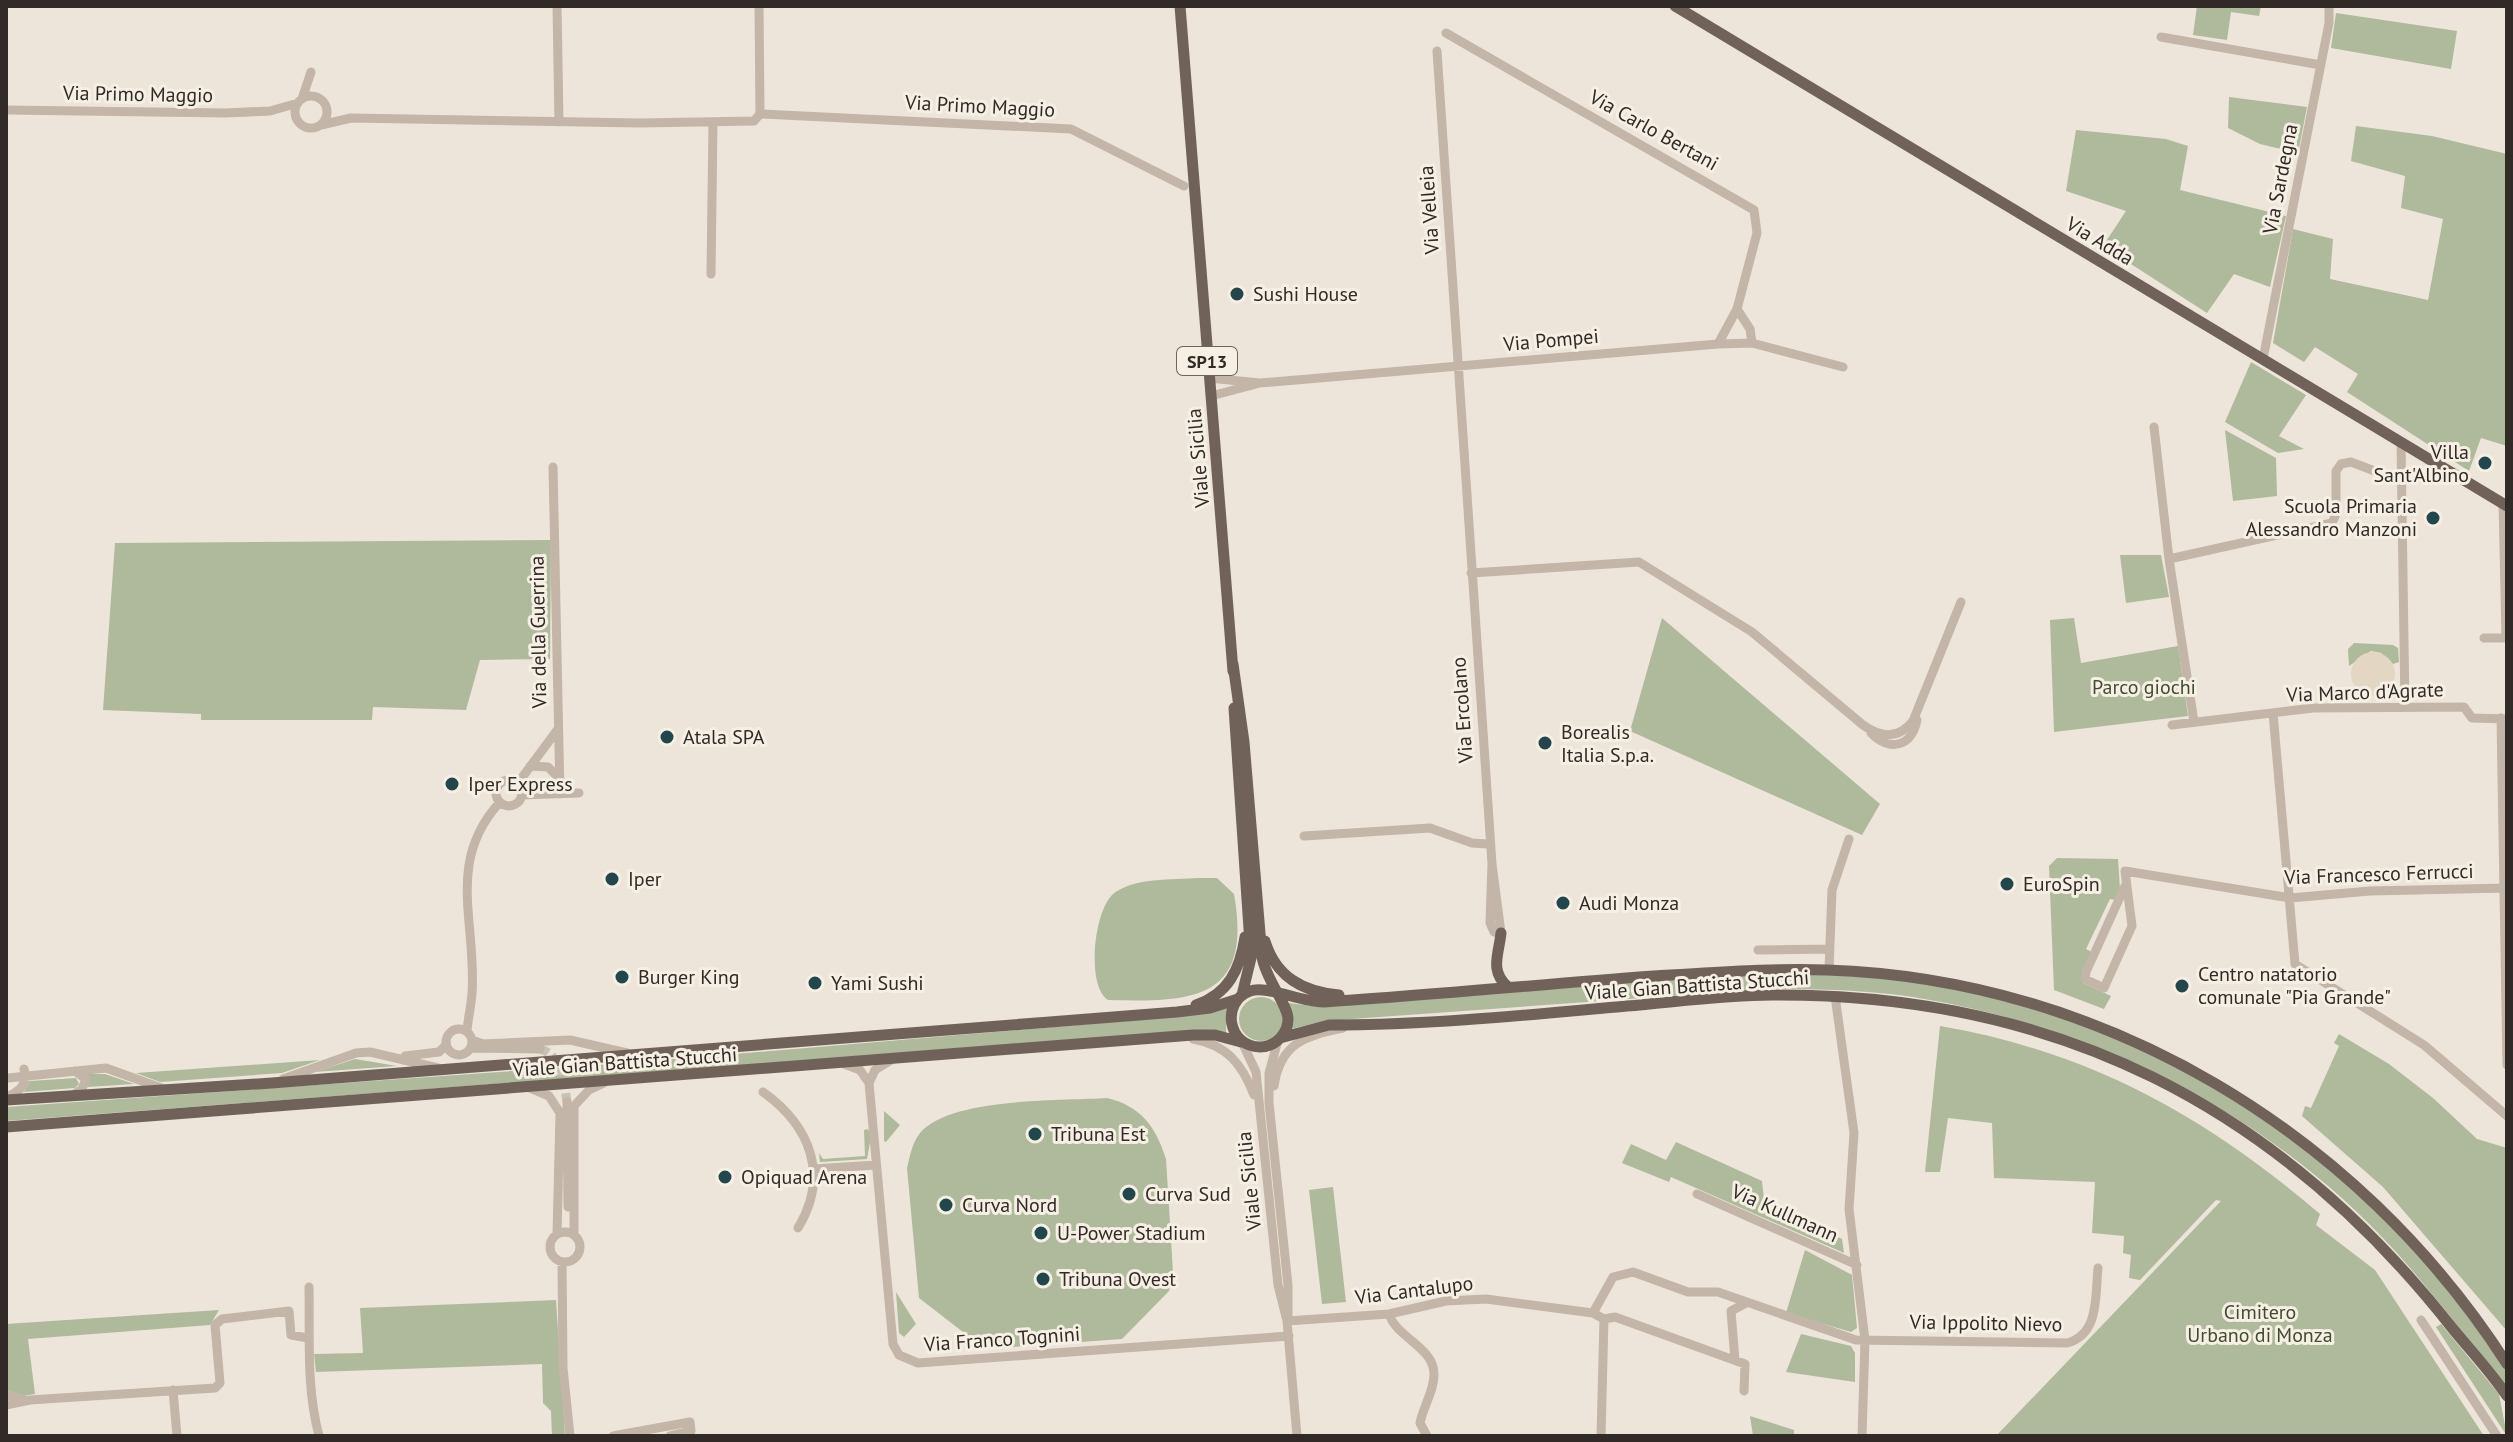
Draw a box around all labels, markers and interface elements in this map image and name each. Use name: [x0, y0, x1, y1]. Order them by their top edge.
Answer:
street label: Via Primo Maggio: [62, 80, 213, 108]
street label: Via Carlo Bertani: [1584, 83, 1723, 176]
street label: Via Primo Maggio: [903, 89, 1056, 123]
street label: Via Sardegna: [2256, 122, 2303, 237]
street label: Via Velleia: [1413, 165, 1445, 256]
street label: Via Adda: [2061, 210, 2139, 271]
place label: Sushi House: [1253, 281, 1358, 307]
marker: Sushi House: [1228, 285, 1246, 303]
street label: Via Pompei: [1501, 323, 1600, 357]
road number: SP13: [1177, 347, 1237, 375]
street label: Viale Sicilia: [1181, 407, 1215, 510]
place label: Villa Sant'Albino: [2373, 439, 2469, 488]
marker: Villa Sant'Albino: [2476, 454, 2494, 472]
place label: Scuola Primaria Alessandro Manzoni: [2246, 493, 2417, 542]
marker: Scuola Primaria Alessandro Manzoni: [2424, 509, 2442, 527]
street label: Via della Guerrina: [524, 555, 552, 710]
street label: Via Ercolano: [1445, 656, 1479, 765]
park label: Parco giochi: [2092, 674, 2196, 700]
street label: Via Marco d'Agrate: [2285, 676, 2444, 708]
place label: Borealis Italia S.p.a.: [1561, 719, 1654, 768]
place label: Atala SPA: [683, 724, 765, 750]
marker: Atala SPA: [658, 728, 676, 746]
marker: Borealis Italia S.p.a.: [1536, 734, 1554, 752]
place label: Iper Express: [468, 771, 573, 797]
marker: Iper Express: [443, 775, 461, 793]
street label: Via Francesco Ferrucci: [2283, 858, 2474, 890]
place label: Iper: [628, 866, 662, 892]
marker: Iper: [603, 870, 621, 888]
place label: EuroSpin: [2023, 871, 2100, 897]
marker: EuroSpin: [1998, 875, 2016, 893]
place label: Audi Monza: [1579, 890, 1679, 916]
marker: Audi Monza: [1554, 894, 1572, 912]
place label: Centro natatorio comunale "Pia Grande": [2198, 961, 2391, 1010]
place label: Burger King: [638, 964, 740, 990]
street label: Viale Gian Battista Stucchi: [1583, 964, 1810, 1006]
marker: Burger King: [613, 968, 631, 986]
place label: Yami Sushi: [831, 970, 924, 996]
marker: Yami Sushi: [806, 974, 824, 992]
marker: Centro natatorio comunale "Pia Grande": [2173, 977, 2191, 995]
street label: Viale Gian Battista Stucchi: [511, 1041, 738, 1083]
place label: Tribuna Est: [1051, 1121, 1146, 1147]
marker: Tribuna Est: [1026, 1125, 1044, 1143]
street label: Viale Sicilia: [1231, 1130, 1267, 1233]
place label: Opiquad Arena: [741, 1164, 867, 1190]
marker: Opiquad Arena: [716, 1168, 734, 1186]
street label: Via Kullmann: [1727, 1178, 1842, 1248]
place label: Curva Sud: [1145, 1181, 1231, 1207]
marker: Curva Sud: [1120, 1185, 1138, 1203]
place label: Curva Nord: [962, 1192, 1057, 1218]
marker: Curva Nord: [937, 1196, 955, 1214]
place label: U-Power Stadium: [1057, 1220, 1205, 1246]
marker: U-Power Stadium: [1032, 1224, 1050, 1242]
place label: Tribuna Ovest: [1059, 1266, 1176, 1292]
marker: Tribuna Ovest: [1034, 1270, 1052, 1288]
street label: Via Cantalupo: [1352, 1270, 1475, 1310]
park label: Cimitero Urbano di Monza: [2187, 1299, 2333, 1348]
street label: Via Ippolito Nievo: [1908, 1309, 2063, 1337]
street label: Via Franco Tognini: [922, 1321, 1081, 1357]

